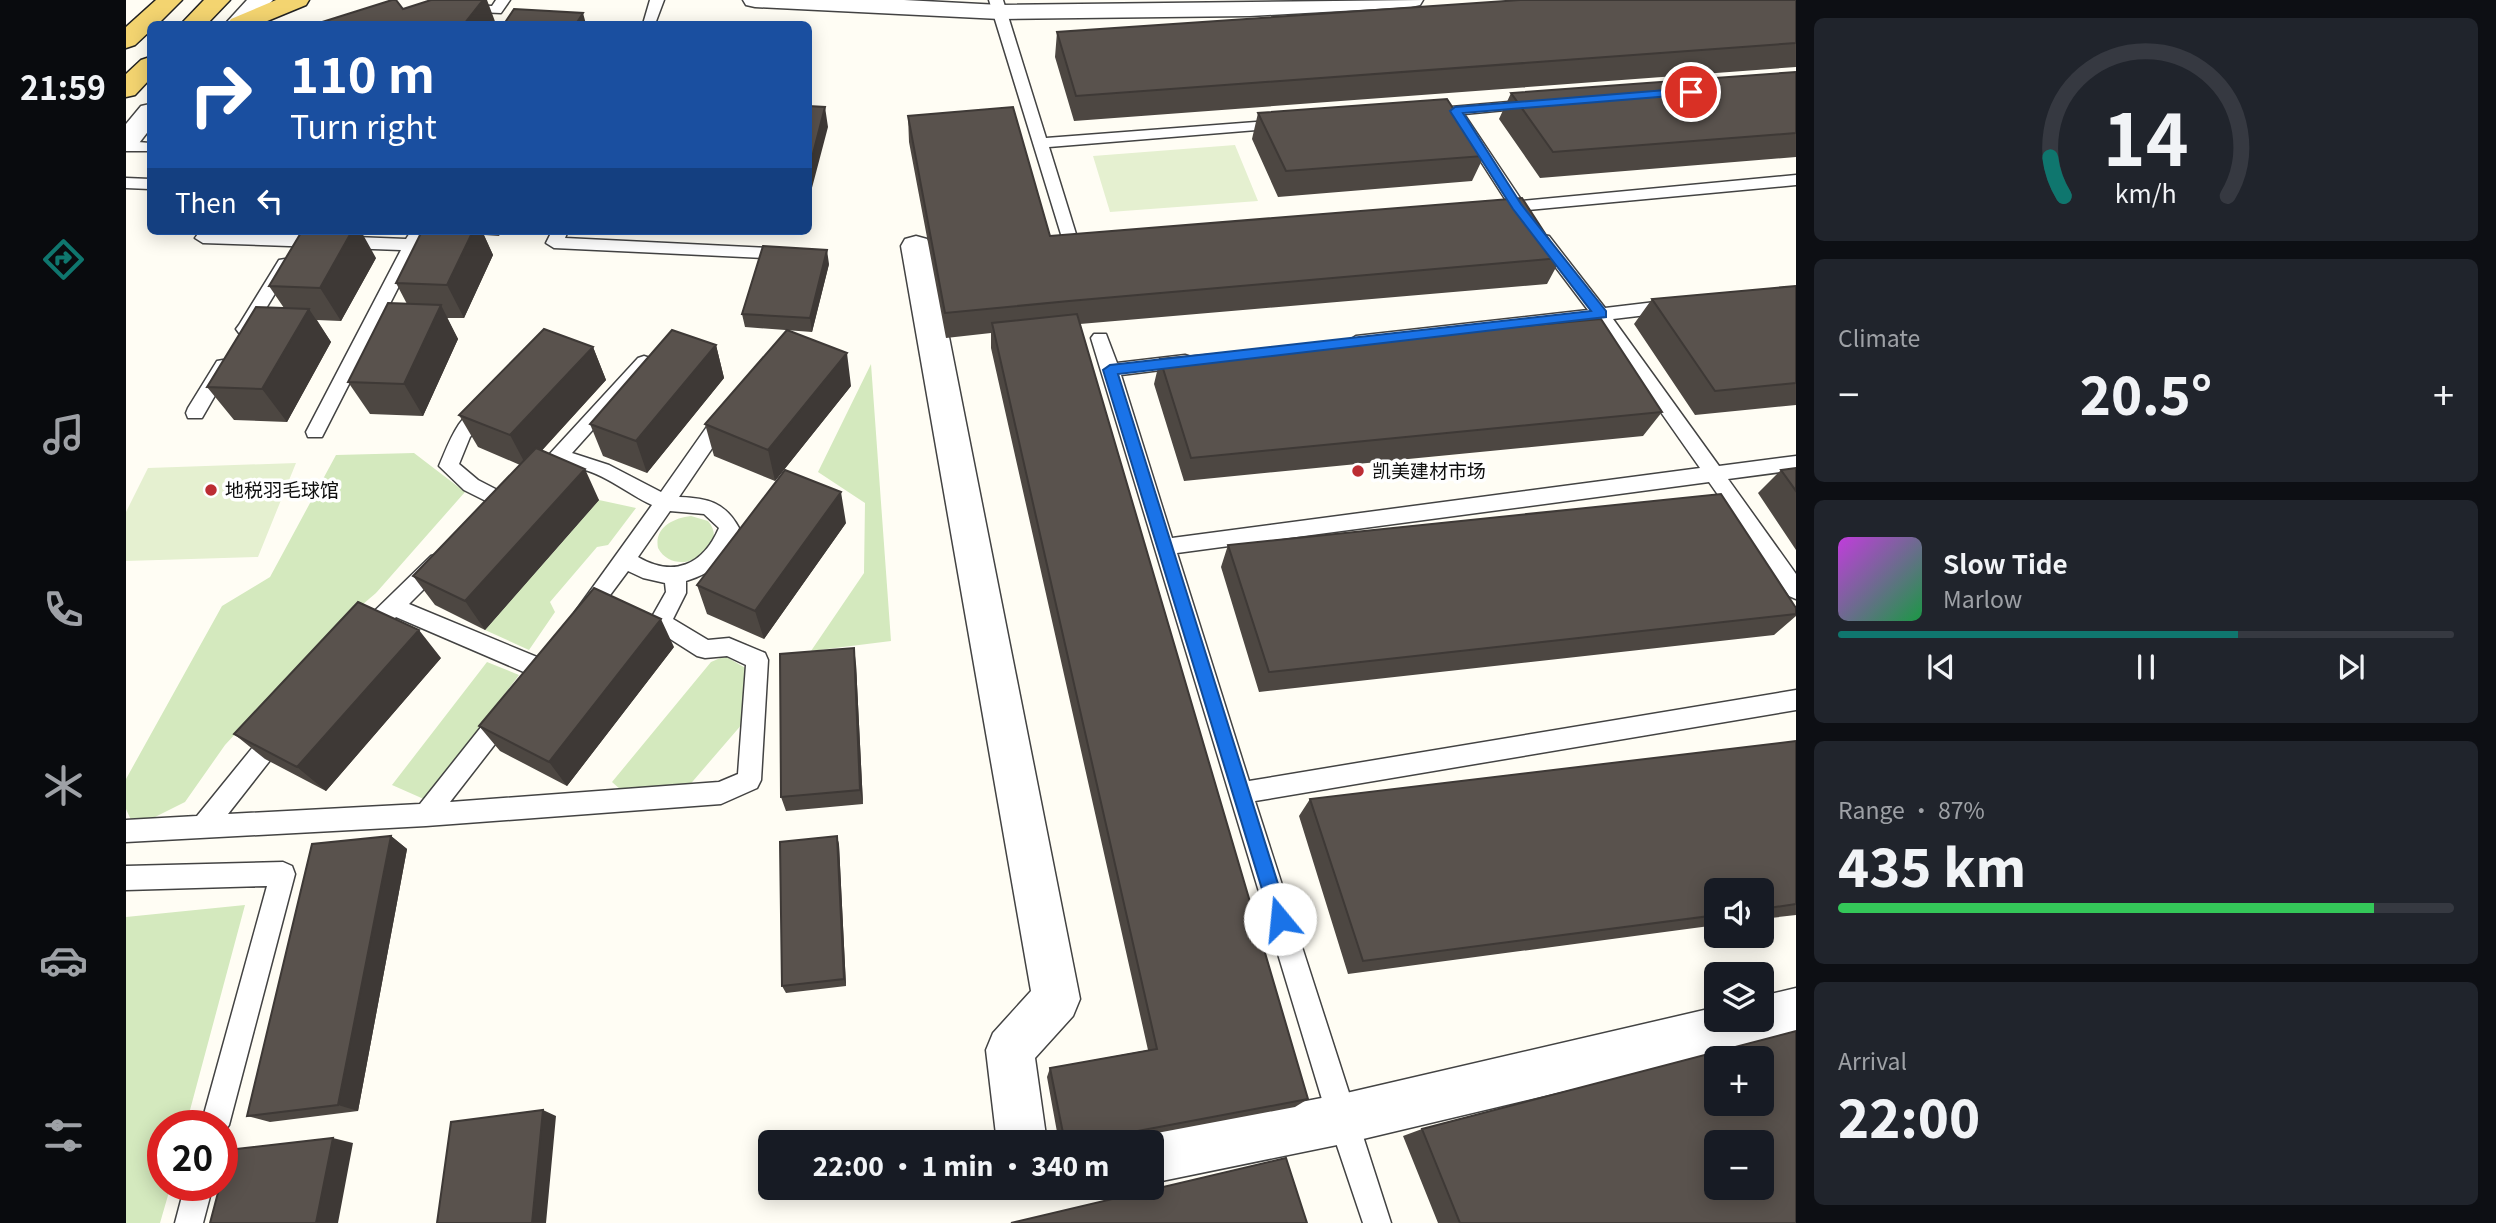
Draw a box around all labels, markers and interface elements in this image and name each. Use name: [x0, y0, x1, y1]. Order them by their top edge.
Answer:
text: 110 m: [290, 36, 435, 107]
icon: right: [175, 49, 266, 140]
pin: [1661, 62, 1721, 122]
text: 21:59: [20, 63, 106, 109]
icon: arrive: [1672, 73, 1710, 111]
text: 14: [2103, 82, 2189, 187]
text: Turn right: [290, 102, 437, 148]
text: km/h: [2115, 173, 2177, 209]
icon: left: [251, 182, 289, 220]
text: Then: [175, 183, 237, 220]
icon: directions: [39, 235, 88, 284]
text: Climate: [1838, 320, 1920, 354]
text: 20.5°: [2080, 355, 2212, 430]
text: −: [1838, 365, 1859, 420]
text: +: [2433, 365, 2454, 420]
icon: music: [39, 410, 88, 459]
place label: 凯美建材市场: [1372, 456, 1486, 483]
marker: 凯美建材市场: [1350, 463, 1366, 479]
place label: 地税羽毛球馆: [225, 475, 339, 502]
marker: 地税羽毛球馆: [203, 482, 219, 498]
text: Slow Tide: [1943, 544, 2068, 581]
text: Marlow: [1943, 581, 2022, 615]
icon: phone: [39, 585, 88, 634]
icon: previous: [1922, 648, 1960, 686]
icon: pause: [2127, 648, 2165, 686]
icon: next: [2332, 648, 2370, 686]
icon: climate: [39, 761, 88, 810]
text: Range · 87%: [1838, 792, 1985, 826]
text: 435 km: [1838, 827, 2026, 902]
map controls: [1704, 878, 1774, 1200]
button: sound: [1704, 878, 1774, 948]
position arrow: [1243, 882, 1317, 956]
icon: car: [39, 936, 88, 985]
button: layers: [1704, 962, 1774, 1032]
text: Arrival: [1838, 1043, 1907, 1077]
button: +: [1704, 1046, 1774, 1116]
text: 22:00: [1838, 1078, 1980, 1153]
speed limit sign: 20: [147, 1110, 238, 1201]
icon: filters: [39, 1111, 88, 1160]
button: −: [1704, 1130, 1774, 1200]
text: 22:00 · 1 min · 340 m: [813, 1146, 1109, 1183]

